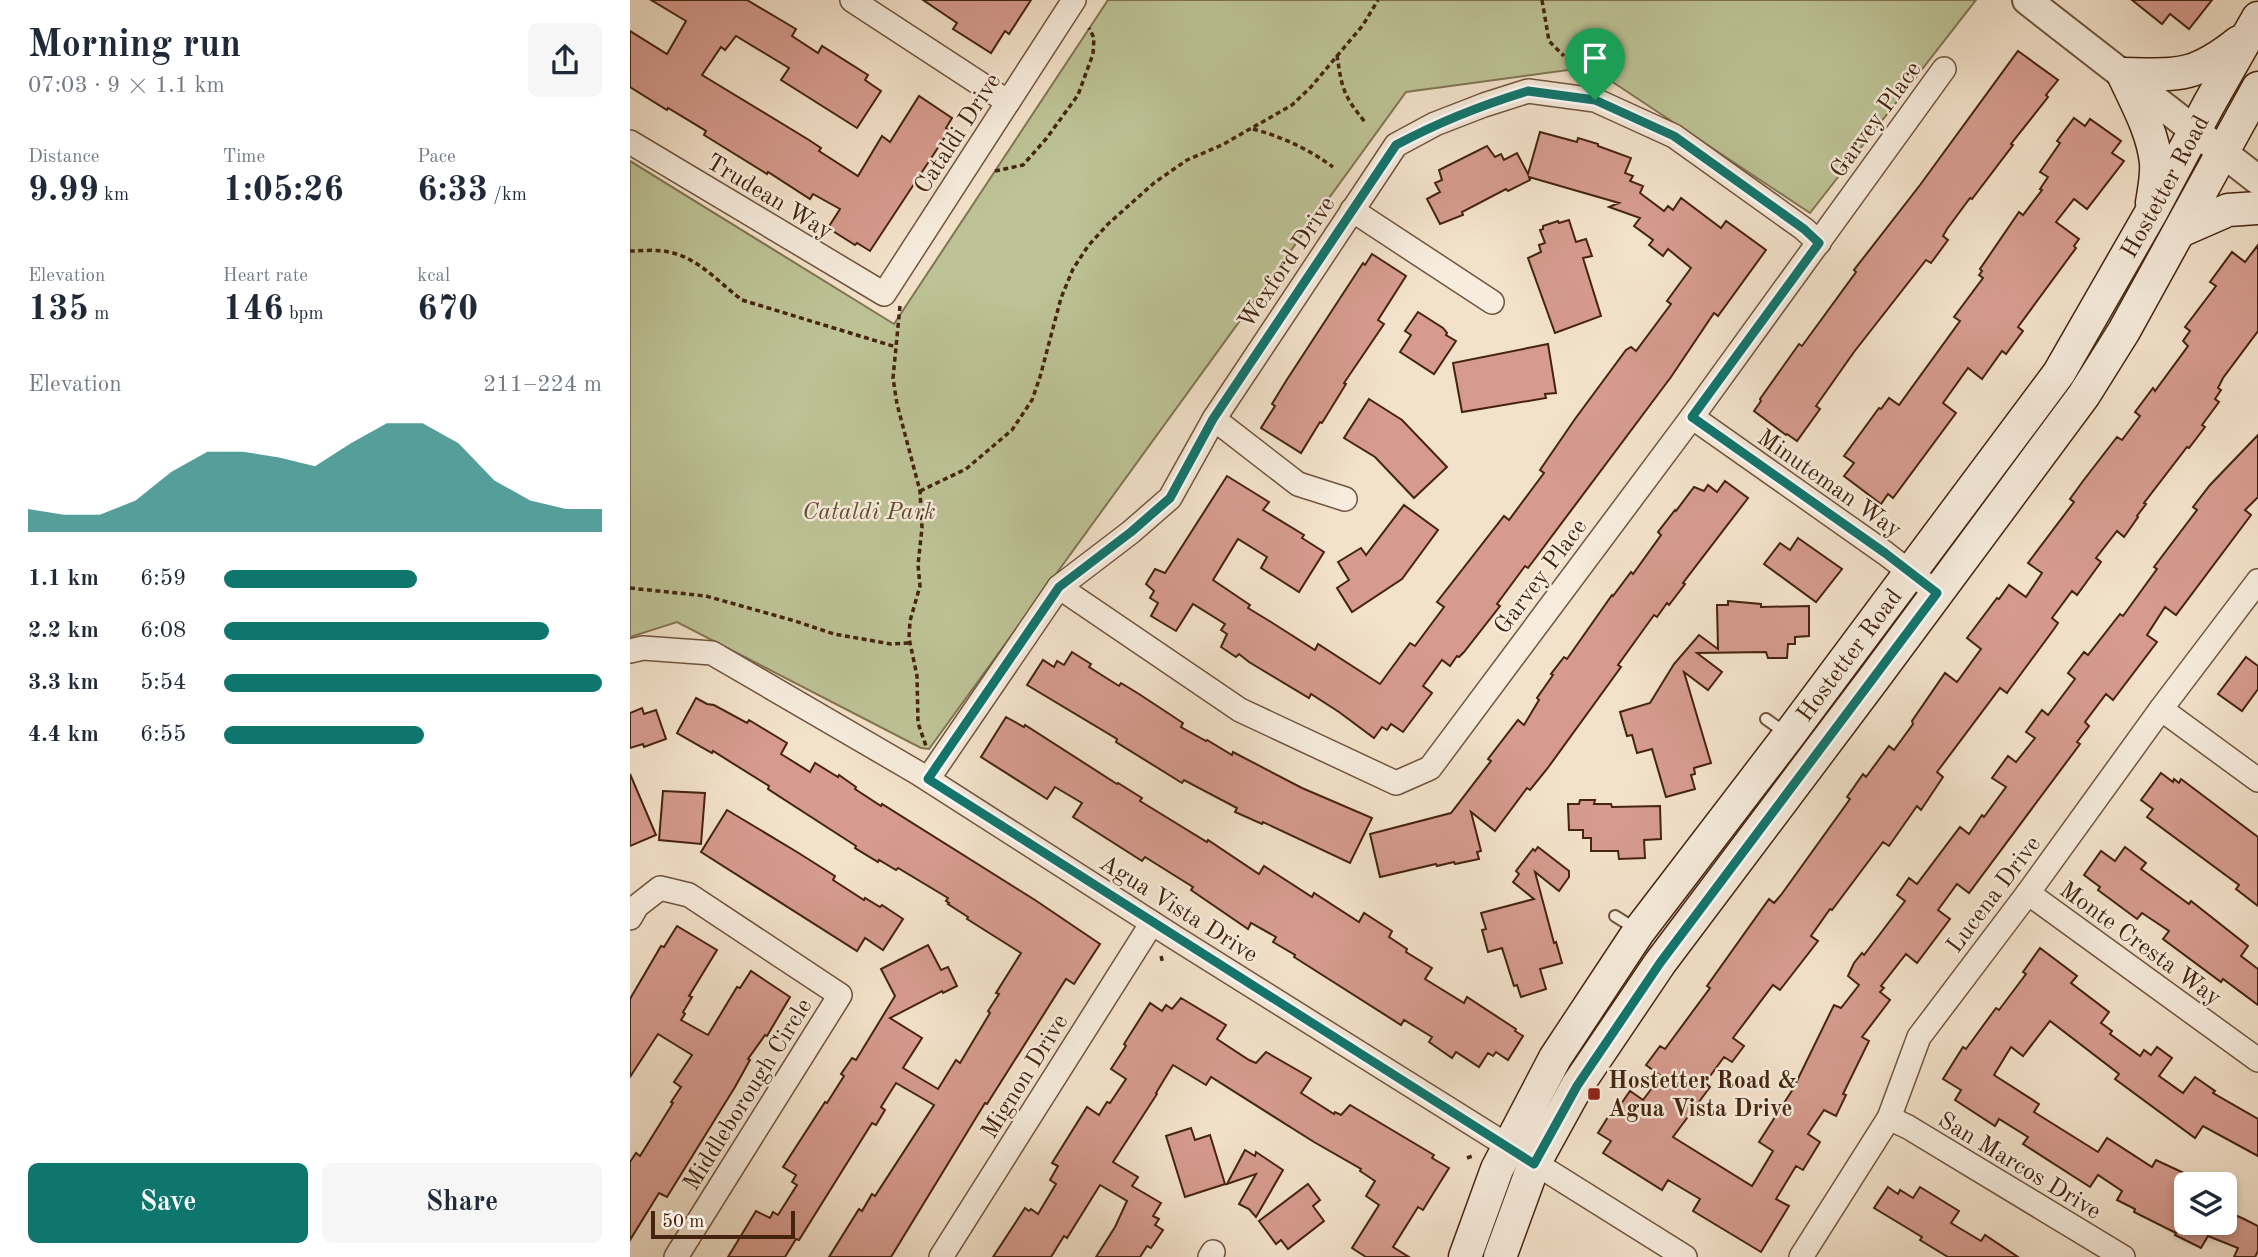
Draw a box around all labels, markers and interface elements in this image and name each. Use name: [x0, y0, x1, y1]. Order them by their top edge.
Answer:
button: share: [528, 23, 602, 97]
text: Morning run: [28, 27, 241, 65]
pin: [1565, 28, 1625, 100]
icon: arrive: [1576, 39, 1614, 77]
street label: Garvey Place: [1827, 58, 1927, 183]
street label: Cataldi Drive: [911, 70, 1006, 199]
text: 07:03 · 9 × 1.1 km: [28, 74, 225, 97]
street label: Hostetter Road: [2118, 112, 2215, 263]
text: Distance: [28, 148, 100, 167]
text: Time: [223, 148, 265, 167]
text: Pace: [417, 148, 456, 167]
street label: Trudean Way: [702, 151, 837, 245]
text: 9.99: [28, 173, 99, 208]
text: 1:05:26: [223, 173, 344, 208]
text: 6:33: [417, 173, 488, 208]
text: km: [99, 186, 129, 205]
text: /km: [488, 186, 527, 205]
street label: Wexford Drive: [1235, 193, 1341, 333]
text: Elevation: [28, 267, 105, 286]
text: Heart rate: [223, 267, 308, 286]
text: kcal: [417, 267, 450, 286]
text: 135: [28, 292, 89, 327]
text: 146: [223, 292, 284, 327]
text: 670: [417, 292, 478, 327]
text: m: [89, 305, 109, 324]
text: bpm: [284, 305, 324, 324]
text: Elevation: [28, 373, 122, 396]
text: 211–224 m: [483, 373, 602, 396]
street label: Minuteman Way: [1752, 426, 1906, 543]
park label: Cataldi Park: [802, 501, 936, 525]
street label: Garvey Place: [1491, 515, 1592, 639]
text: 1.1 km: [28, 567, 99, 590]
text: 6:59: [140, 567, 186, 590]
street label: Hostetter Road: [1793, 585, 1907, 727]
text: 2.2 km: [28, 619, 99, 642]
text: 6:08: [140, 619, 186, 642]
text: 3.3 km: [28, 671, 99, 694]
text: 5:54: [140, 671, 186, 694]
text: 4.4 km: [28, 723, 99, 746]
text: 6:55: [140, 723, 186, 746]
street label: Lucena Drive: [1943, 832, 2046, 958]
street label: Agua Vista Drive: [1095, 851, 1261, 968]
street label: Monte Cresta Way: [2055, 878, 2225, 1011]
street label: Middleborough Circle: [680, 995, 817, 1195]
street label: Mignon Drive: [978, 1011, 1073, 1144]
place label: Hostetter Road & Agua Vista Drive: [1608, 1070, 1797, 1122]
marker: Hostetter Road & Agua Vista Drive: [1586, 1086, 1602, 1102]
street label: San Marcos Drive: [1933, 1109, 2105, 1225]
button: Save: [28, 1163, 308, 1243]
button: Share: [322, 1163, 602, 1243]
map controls: [2174, 1172, 2237, 1235]
button: layers: [2174, 1172, 2237, 1235]
scale bar: [651, 1208, 794, 1240]
text: 50 m: [662, 1213, 704, 1232]

